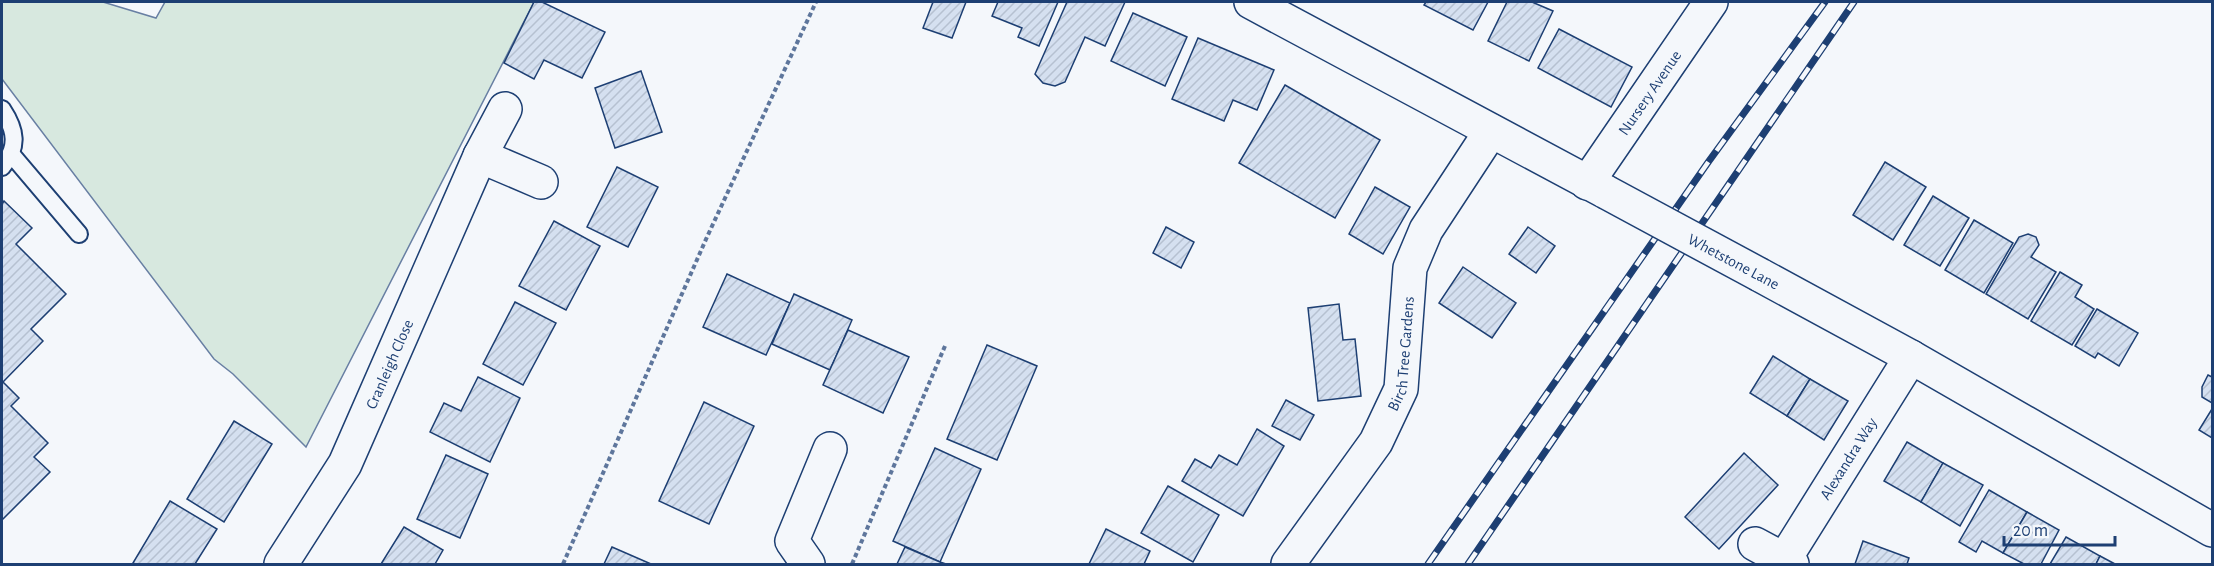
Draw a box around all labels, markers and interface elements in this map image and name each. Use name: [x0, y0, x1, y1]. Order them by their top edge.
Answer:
street label: Nursery Avenue: [1615, 48, 1685, 138]
street label: Whetstone Lane: [1685, 231, 1782, 293]
street label: Birch Tree Gardens: [1385, 296, 1417, 414]
street label: Cranleigh Close: [363, 317, 416, 411]
street label: Alexandra Way: [1817, 415, 1881, 503]
scale bar: [2004, 509, 2115, 547]
text: 20 m: [2013, 522, 2048, 540]

